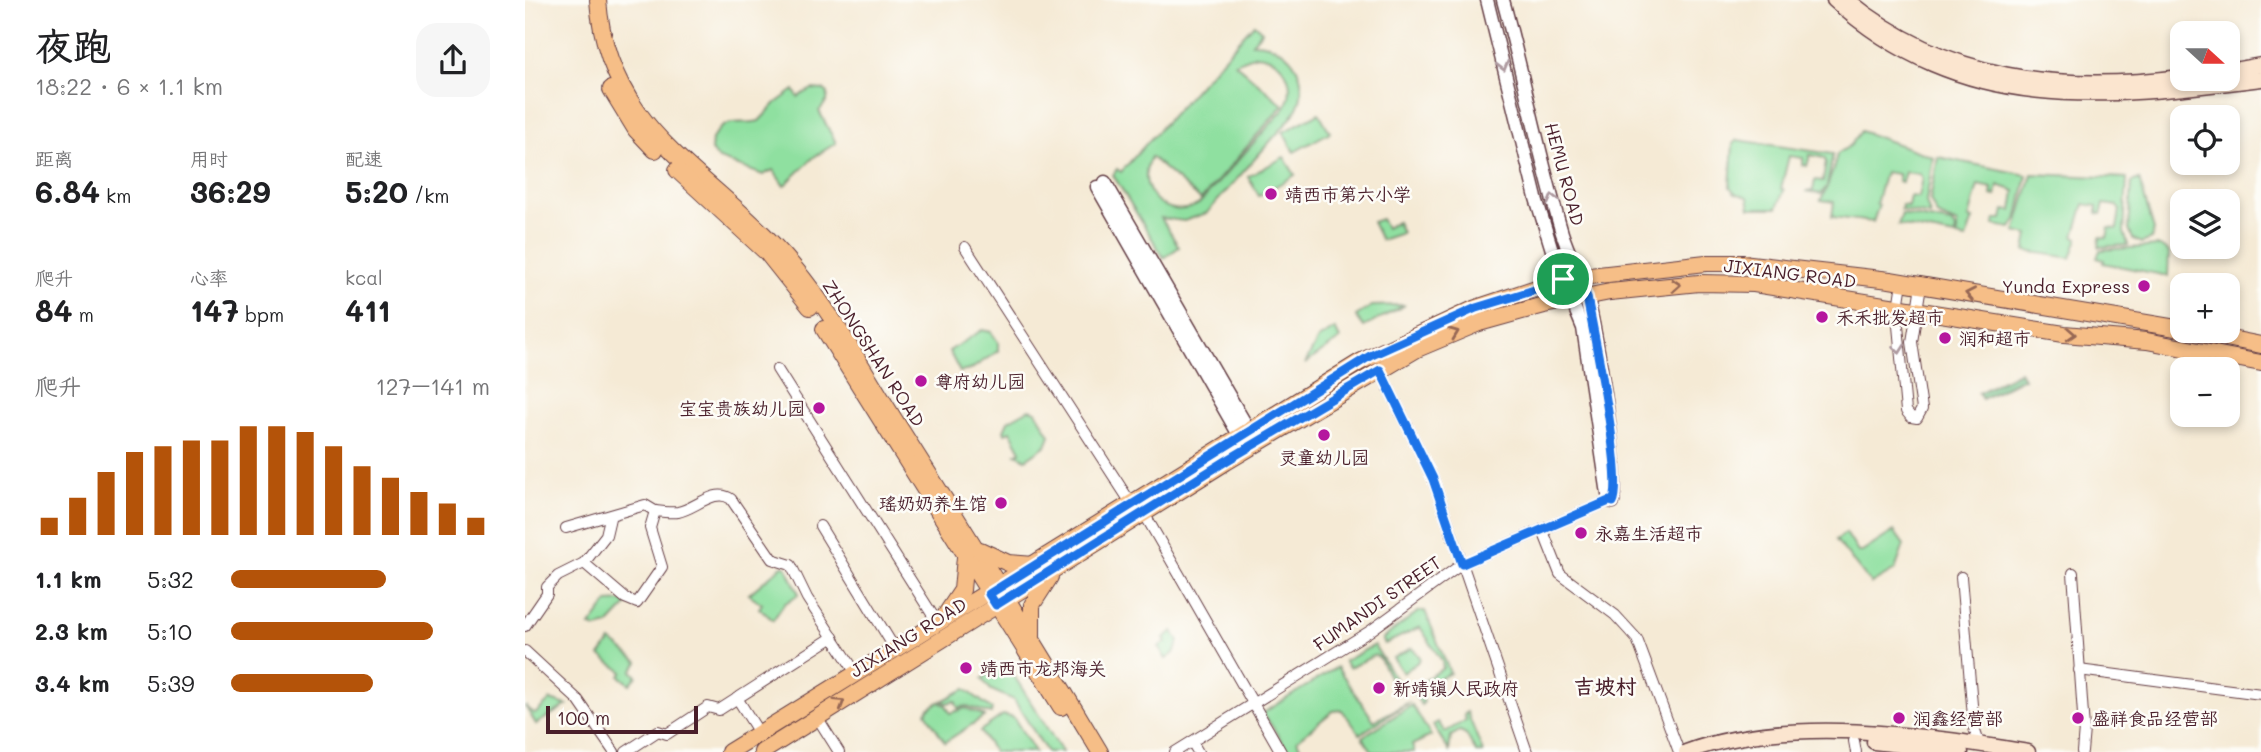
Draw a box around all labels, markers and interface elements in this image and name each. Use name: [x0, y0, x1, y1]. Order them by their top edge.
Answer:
text: 夜跑: [35, 20, 111, 70]
north arrow: [2170, 21, 2240, 91]
map controls: [2170, 21, 2240, 427]
button: share: [416, 23, 490, 97]
one-way arrow: [1495, 60, 1510, 72]
text: 18:22 · 6 × 1.1 km: [35, 71, 223, 101]
button: locate: [2170, 105, 2240, 175]
street label: HEMU ROAD: [1540, 120, 1590, 228]
text: 距离: [35, 146, 73, 171]
text: 用时: [190, 146, 228, 171]
text: 配速: [345, 146, 383, 171]
text: 6.84: [35, 171, 100, 211]
text: 36:29: [190, 171, 270, 211]
text: 5:20: [345, 171, 408, 211]
place label: 靖西市第六小学: [1285, 182, 1411, 206]
text: km: [100, 183, 131, 208]
text: /km: [408, 183, 449, 208]
marker: 靖西市第六小学: [1263, 186, 1279, 202]
button: layers: [2170, 189, 2240, 259]
one-way arrow: [1546, 193, 1561, 205]
pin: [1533, 249, 1593, 309]
street label: JIXIANG ROAD: [1723, 253, 1857, 293]
icon: arrive: [1544, 260, 1582, 298]
text: 爬升: [35, 265, 73, 290]
text: 心率: [190, 265, 228, 290]
text: kcal: [345, 265, 383, 290]
button: +: [2170, 273, 2240, 343]
place label: Yunda Express: [2002, 274, 2130, 298]
street label: ZHONGSHAN ROAD: [817, 275, 931, 431]
one-way arrow: [1671, 278, 1682, 293]
marker: Yunda Express: [2136, 278, 2152, 294]
one-way arrow: [1964, 288, 1976, 303]
text: 84: [35, 290, 73, 330]
text: 147: [190, 290, 239, 330]
text: 411: [345, 290, 391, 330]
text: m: [73, 302, 94, 327]
text: bpm: [239, 302, 284, 327]
place label: 禾禾批发超市: [1836, 305, 1944, 329]
marker: 禾禾批发超市: [1814, 309, 1830, 325]
place label: 润和超市: [1959, 326, 2031, 350]
one-way arrow: [1448, 327, 1460, 341]
one-way arrow: [2065, 327, 2076, 342]
marker: 润和超市: [1937, 330, 1953, 346]
one-way arrow: [1891, 344, 1906, 355]
button: −: [2170, 357, 2240, 427]
place label: 尊府幼儿园: [935, 369, 1025, 393]
text: 爬升: [35, 371, 81, 401]
text: 127–141 m: [376, 371, 490, 401]
marker: 尊府幼儿园: [913, 373, 929, 389]
place label: 宝宝贵族幼儿园: [679, 396, 805, 420]
marker: 宝宝贵族幼儿园: [811, 400, 827, 416]
marker: 灵童幼儿园: [1316, 427, 1332, 443]
place label: 灵童幼儿园: [1279, 445, 1369, 469]
place label: 瑶奶奶养生馆: [879, 491, 987, 515]
marker: 瑶奶奶养生馆: [993, 495, 1009, 511]
place label: 永嘉生活超市: [1595, 521, 1703, 545]
marker: 永嘉生活超市: [1573, 525, 1589, 541]
street label: FUMANDI STREET: [1308, 550, 1446, 656]
text: 1.1 km: [35, 564, 101, 594]
text: 5:32: [147, 564, 194, 594]
street label: JIXIANG ROAD: [845, 592, 971, 682]
text: 2.3 km: [35, 616, 108, 646]
text: 5:10: [147, 616, 192, 646]
place label: 靖西市龙邦海关: [980, 656, 1106, 680]
marker: 靖西市龙邦海关: [958, 660, 974, 676]
text: 3.4 km: [35, 668, 109, 698]
text: 5:39: [147, 668, 195, 698]
district label: 吉坡村: [1574, 672, 1637, 699]
place label: 新靖镇人民政府: [1393, 676, 1519, 700]
marker: 新靖镇人民政府: [1371, 680, 1387, 696]
one-way arrow: [833, 698, 846, 711]
scale bar: [546, 703, 698, 735]
text: 100 m: [557, 705, 610, 730]
place label: 润鑫经营部: [1913, 706, 2003, 730]
place label: 盛祥食品经营部: [2092, 706, 2218, 730]
marker: 润鑫经营部: [1891, 710, 1907, 726]
marker: 盛祥食品经营部: [2070, 710, 2086, 726]

